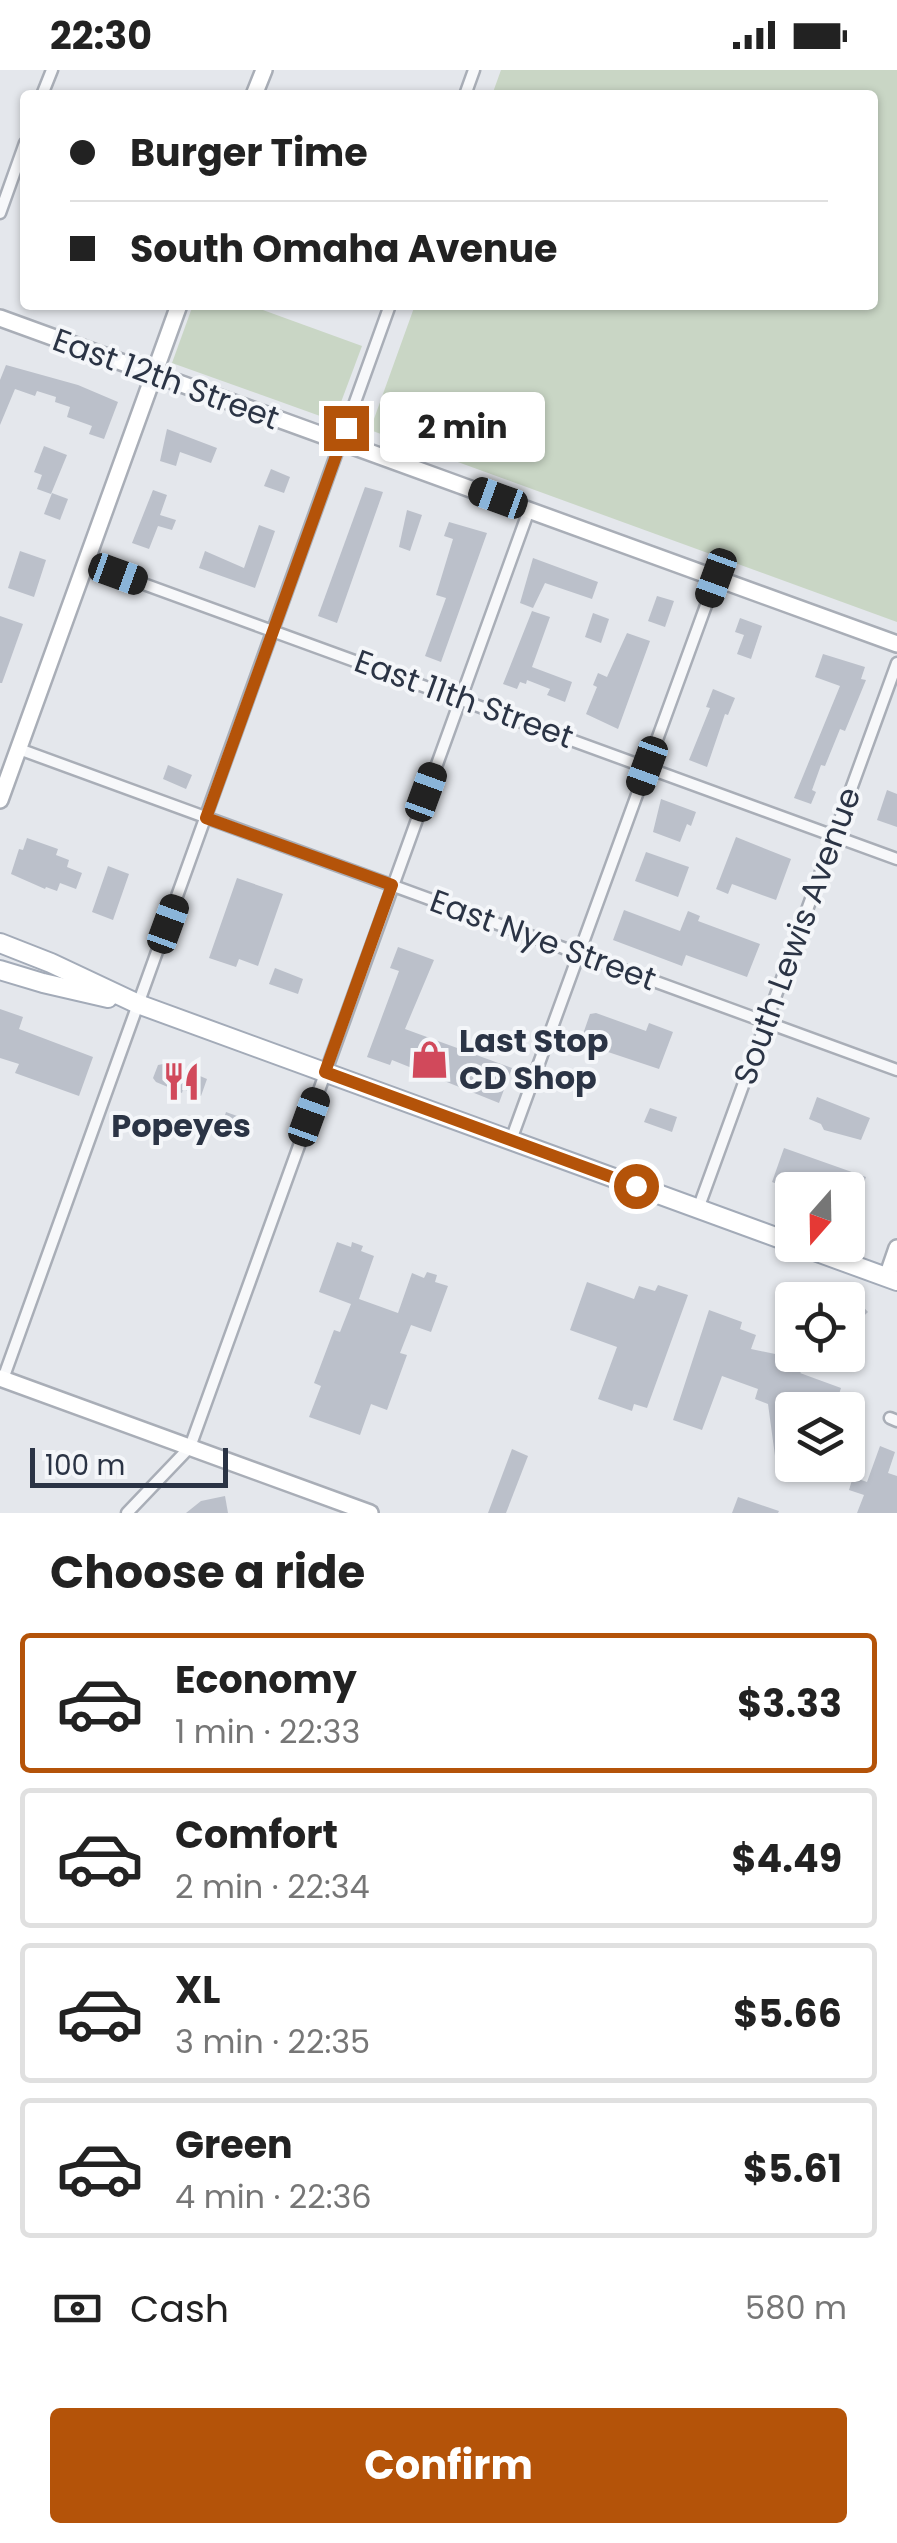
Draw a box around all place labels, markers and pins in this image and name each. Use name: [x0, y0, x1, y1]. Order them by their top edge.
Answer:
place label: Last Stop CD Shop: [459, 1018, 608, 1100]
shop icon: Last Stop CD Shop: [408, 1038, 450, 1080]
restaurant icon: Popeyes: [160, 1060, 202, 1102]
place label: Popeyes: [111, 1103, 251, 1148]

